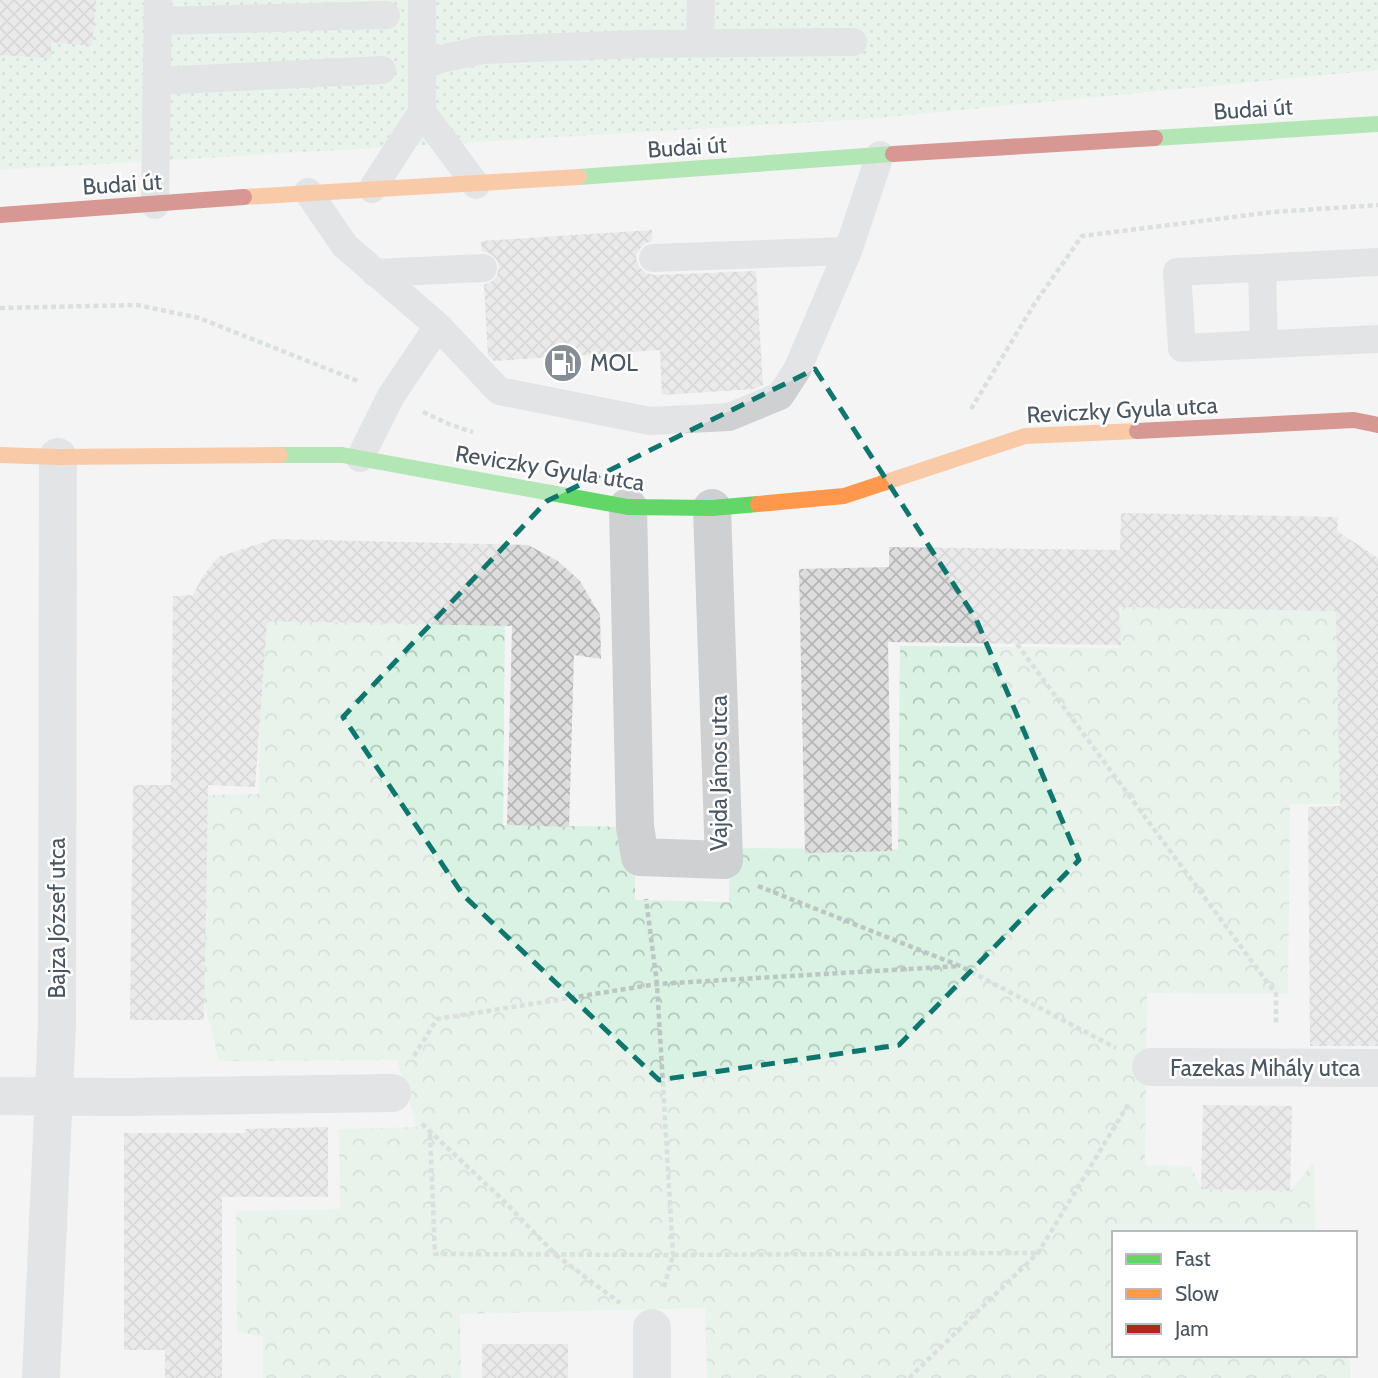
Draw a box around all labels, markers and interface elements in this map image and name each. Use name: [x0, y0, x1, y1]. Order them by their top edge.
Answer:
street label: Budai út: [1212, 92, 1294, 126]
street label: Budai út: [646, 130, 728, 164]
street label: Budai út: [81, 167, 163, 201]
fuel station icon: MOL: [542, 342, 584, 384]
place label: MOL: [590, 349, 638, 377]
street label: Reviczky Gyula utca: [1026, 391, 1218, 429]
street label: Reviczky Gyula utca: [453, 439, 647, 497]
street label: Vajda János utca: [705, 695, 733, 851]
street label: Bajza József utca: [43, 838, 71, 998]
street label: Fazekas Mihály utca: [1170, 1054, 1360, 1082]
legend: [1112, 1231, 1357, 1357]
text: Fast: [1175, 1246, 1211, 1271]
text: Slow: [1175, 1281, 1219, 1306]
text: Jam: [1174, 1316, 1209, 1341]

